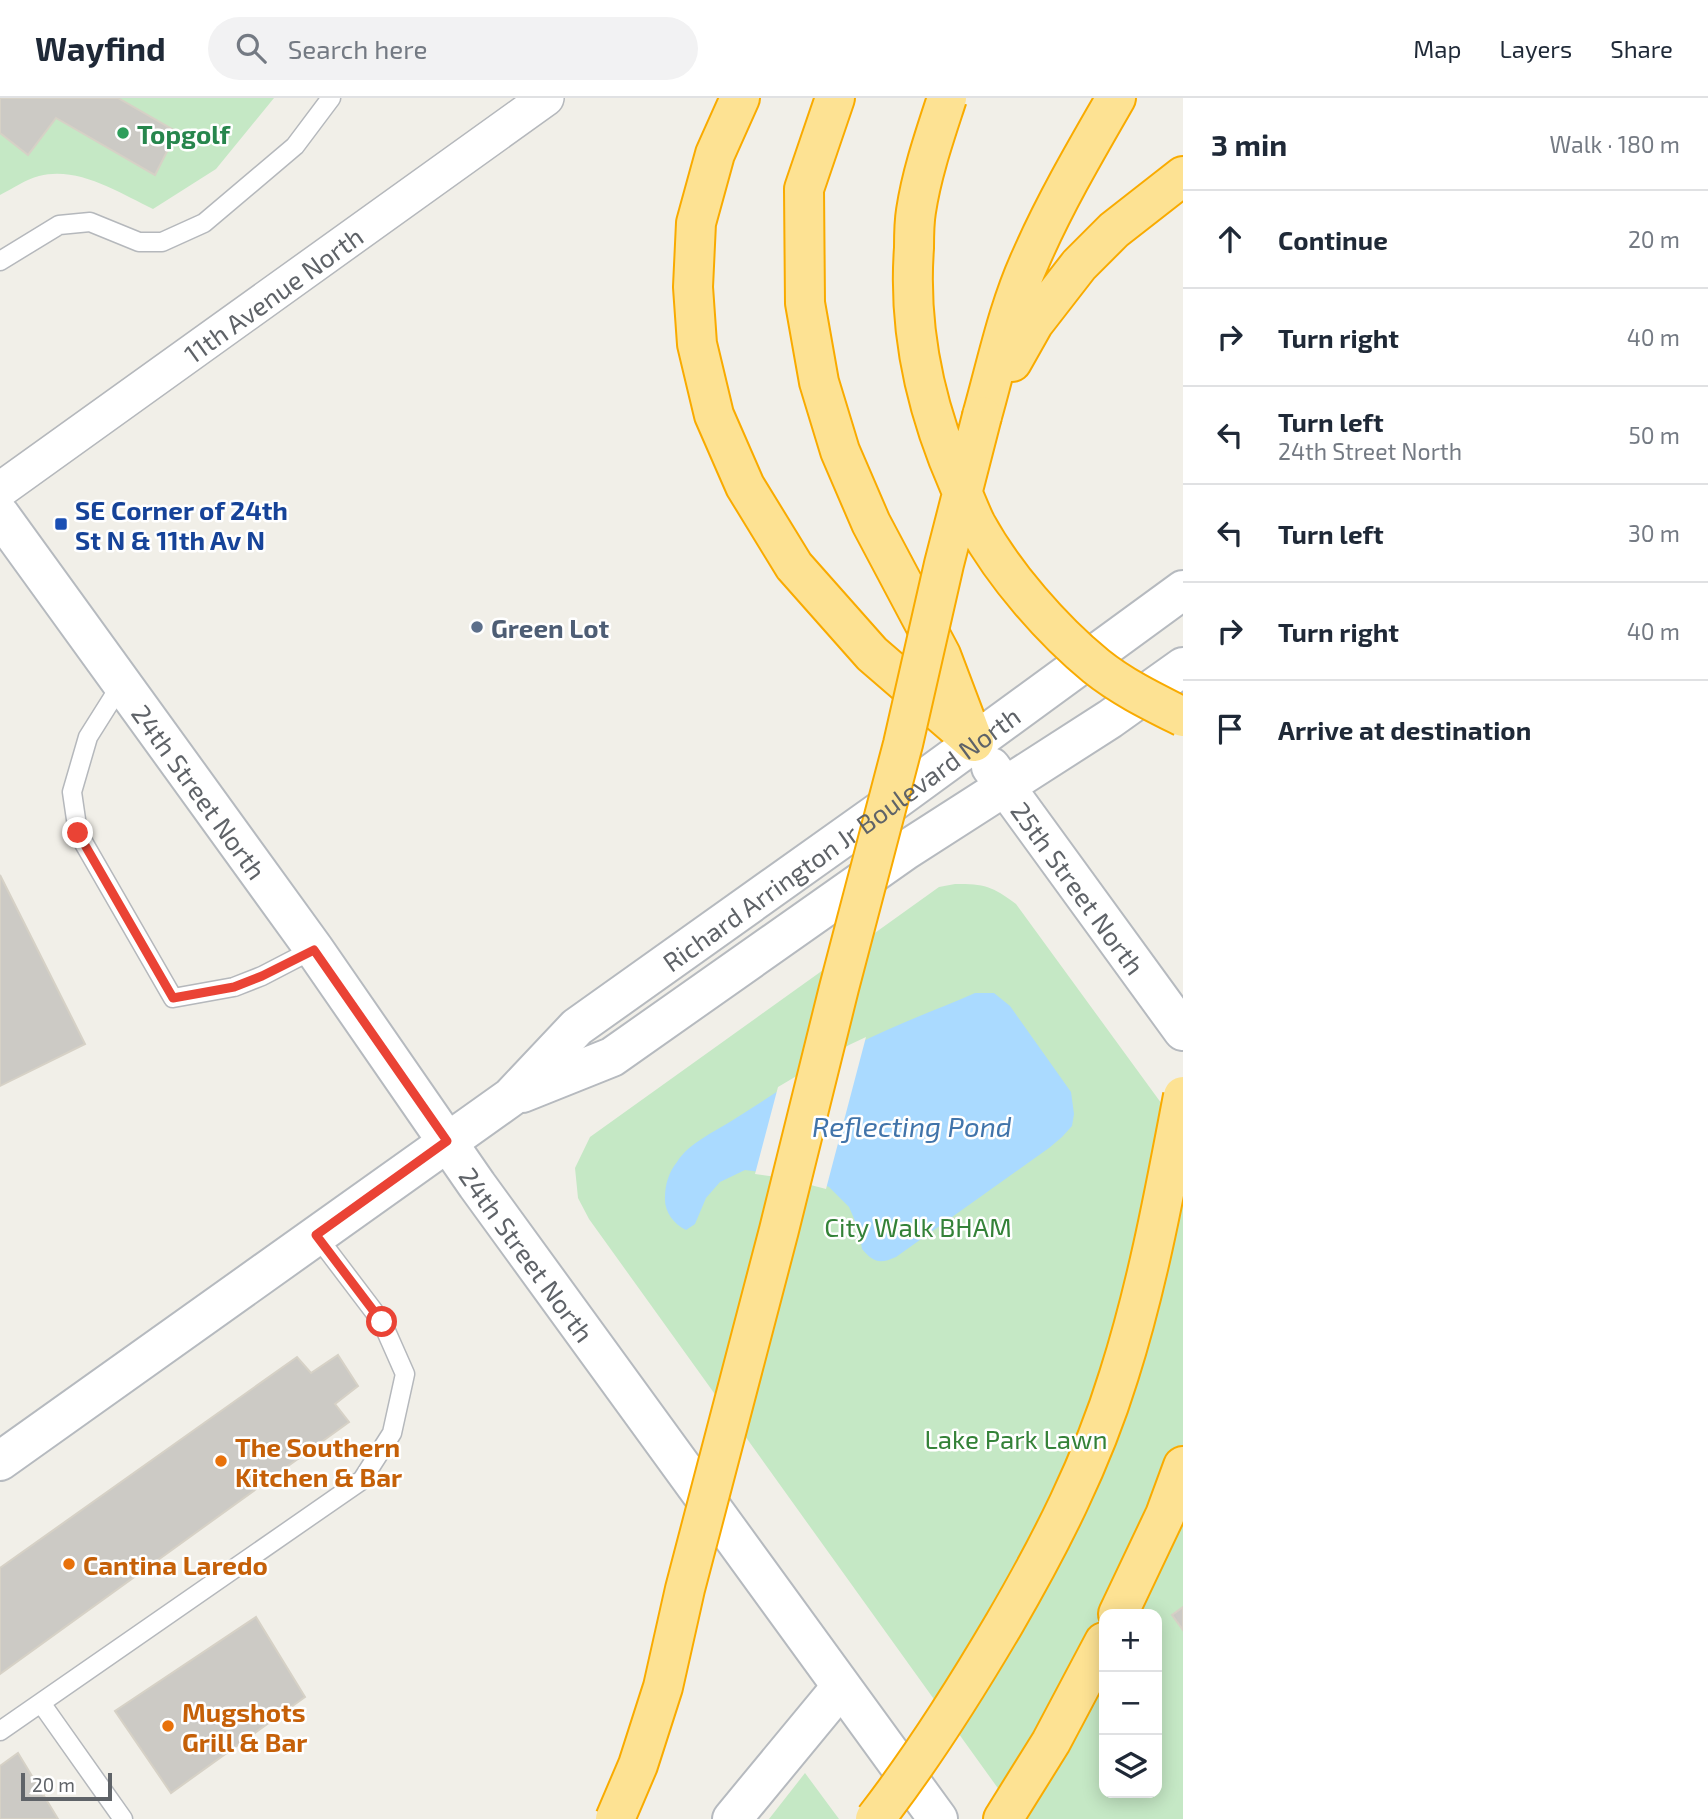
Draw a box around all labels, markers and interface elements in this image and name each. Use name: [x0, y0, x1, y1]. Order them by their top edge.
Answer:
search box: [208, 17, 698, 80]
text: Wayfind: [35, 28, 166, 68]
icon: search: [232, 29, 270, 67]
text: Search here: [288, 33, 427, 64]
text: Map: [1413, 34, 1461, 63]
text: Layers: [1499, 34, 1572, 63]
text: Share: [1610, 34, 1673, 63]
place label: Topgolf: [137, 118, 232, 149]
marker: Topgolf: [115, 125, 131, 141]
text: 3 min: [1211, 126, 1287, 162]
text: Walk · 180 m: [1550, 130, 1680, 158]
street label: 11th Avenue North: [178, 219, 368, 369]
icon: ahead: [1211, 220, 1249, 258]
text: Continue: [1278, 224, 1388, 255]
text: 20 m: [1628, 225, 1680, 253]
icon: right: [1211, 318, 1249, 356]
text: Turn right: [1278, 322, 1399, 353]
text: 40 m: [1627, 323, 1680, 351]
text: Turn left: [1278, 406, 1384, 437]
icon: left: [1211, 416, 1249, 454]
text: 50 m: [1629, 421, 1680, 449]
text: 24th Street North: [1278, 437, 1462, 465]
place label: SE Corner of 24th St N & 11th Av N: [75, 494, 288, 555]
icon: left: [1211, 514, 1249, 552]
marker: SE Corner of 24th St N & 11th Av N: [53, 516, 69, 532]
text: Turn left: [1278, 518, 1384, 549]
text: 30 m: [1628, 519, 1680, 547]
place label: Green Lot: [491, 612, 609, 643]
icon: right: [1211, 612, 1249, 650]
text: Turn right: [1278, 616, 1399, 647]
text: 40 m: [1627, 617, 1680, 645]
marker: Green Lot: [469, 619, 485, 635]
street label: 24th Street North: [126, 698, 273, 885]
street label: Richard Arrington Jr Boulevard North: [656, 699, 1025, 977]
icon: arrive: [1211, 710, 1249, 748]
text: Arrive at destination: [1278, 714, 1531, 745]
street label: 25th Street North: [1006, 795, 1152, 980]
route end: [62, 817, 93, 848]
water label: Reflecting Pond: [812, 1109, 1012, 1143]
street label: 24th Street North: [454, 1161, 601, 1347]
park label: City Walk BHAM: [824, 1211, 1012, 1242]
route start: [366, 1306, 397, 1337]
park label: Lake Park Lawn: [924, 1423, 1108, 1454]
place label: The Southern Kitchen & Bar: [235, 1431, 402, 1492]
marker: The Southern Kitchen & Bar: [213, 1453, 229, 1469]
place label: Cantina Laredo: [83, 1549, 268, 1580]
marker: Cantina Laredo: [61, 1556, 77, 1572]
map controls: [1099, 1609, 1162, 1798]
button: +: [1099, 1609, 1162, 1672]
button: −: [1099, 1672, 1162, 1735]
place label: Mugshots Grill & Bar: [182, 1696, 307, 1757]
marker: Mugshots Grill & Bar: [160, 1718, 176, 1734]
button: layers: [1099, 1735, 1162, 1798]
scale bar: [21, 1770, 112, 1802]
text: 20 m: [32, 1773, 75, 1796]

